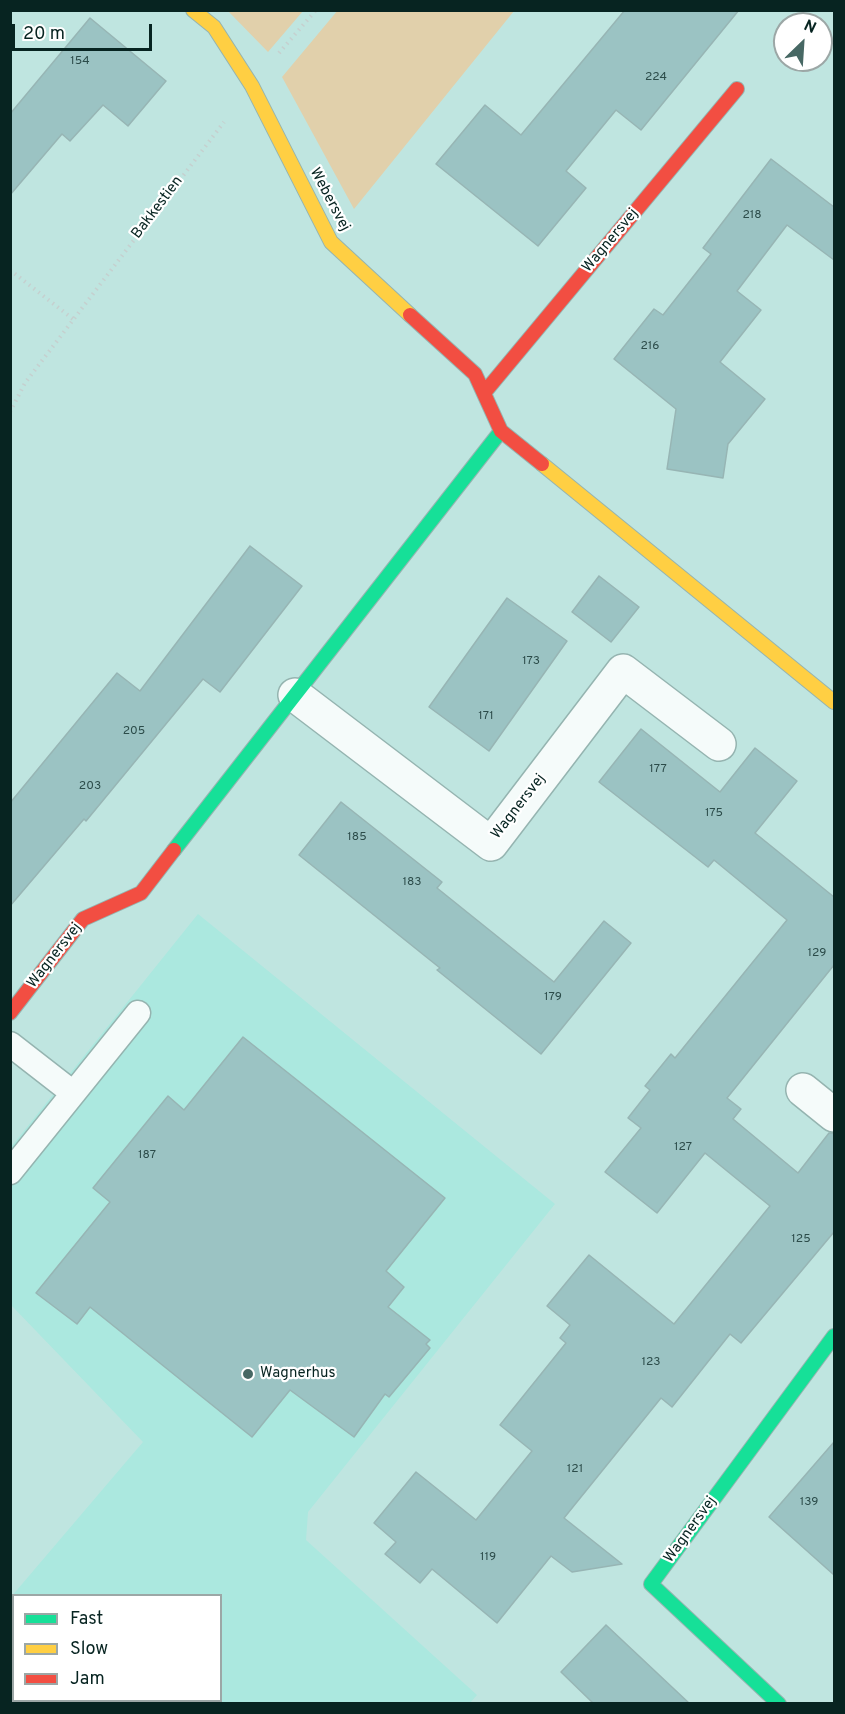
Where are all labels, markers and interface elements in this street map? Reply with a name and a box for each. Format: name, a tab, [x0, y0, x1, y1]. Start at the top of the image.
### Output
scale bar	[15, 12, 154, 50]
north arrow	[773, 12, 833, 72]
text: N	[800, 16, 819, 39]
text: 20 m	[23, 23, 65, 46]
house number: 154	[70, 55, 90, 69]
house number: 224	[645, 71, 667, 85]
street label: Webersvej	[305, 165, 353, 235]
street label: Bakkestien	[129, 173, 187, 243]
street label: Wagnersvej	[579, 205, 643, 277]
house number: 218	[742, 209, 762, 223]
house number: 216	[641, 340, 659, 354]
house number: 173	[522, 655, 540, 669]
house number: 171	[478, 710, 494, 724]
house number: 205	[123, 725, 145, 739]
house number: 177	[649, 763, 667, 777]
street label: Wagnersvej	[488, 771, 550, 843]
house number: 203	[79, 780, 101, 794]
house number: 175	[705, 807, 723, 821]
house number: 185	[347, 831, 367, 845]
house number: 183	[402, 876, 422, 890]
street label: Wagnersvej	[24, 920, 86, 992]
house number: 129	[808, 947, 826, 961]
house number: 179	[544, 991, 562, 1005]
house number: 127	[674, 1141, 692, 1155]
house number: 187	[138, 1149, 156, 1163]
house number: 125	[791, 1233, 811, 1247]
house number: 123	[641, 1356, 661, 1370]
place label: Wagnerhus	[260, 1365, 335, 1383]
marker: Wagnerhus	[241, 1367, 255, 1381]
house number: 121	[567, 1463, 583, 1477]
street label: Wagnersvej	[661, 1493, 721, 1567]
house number: 139	[800, 1496, 818, 1510]
house number: 119	[480, 1551, 496, 1565]
legend	[12, 1594, 222, 1702]
text: Fast	[70, 1608, 103, 1631]
text: Slow	[70, 1638, 108, 1661]
text: Jam	[70, 1668, 105, 1691]

